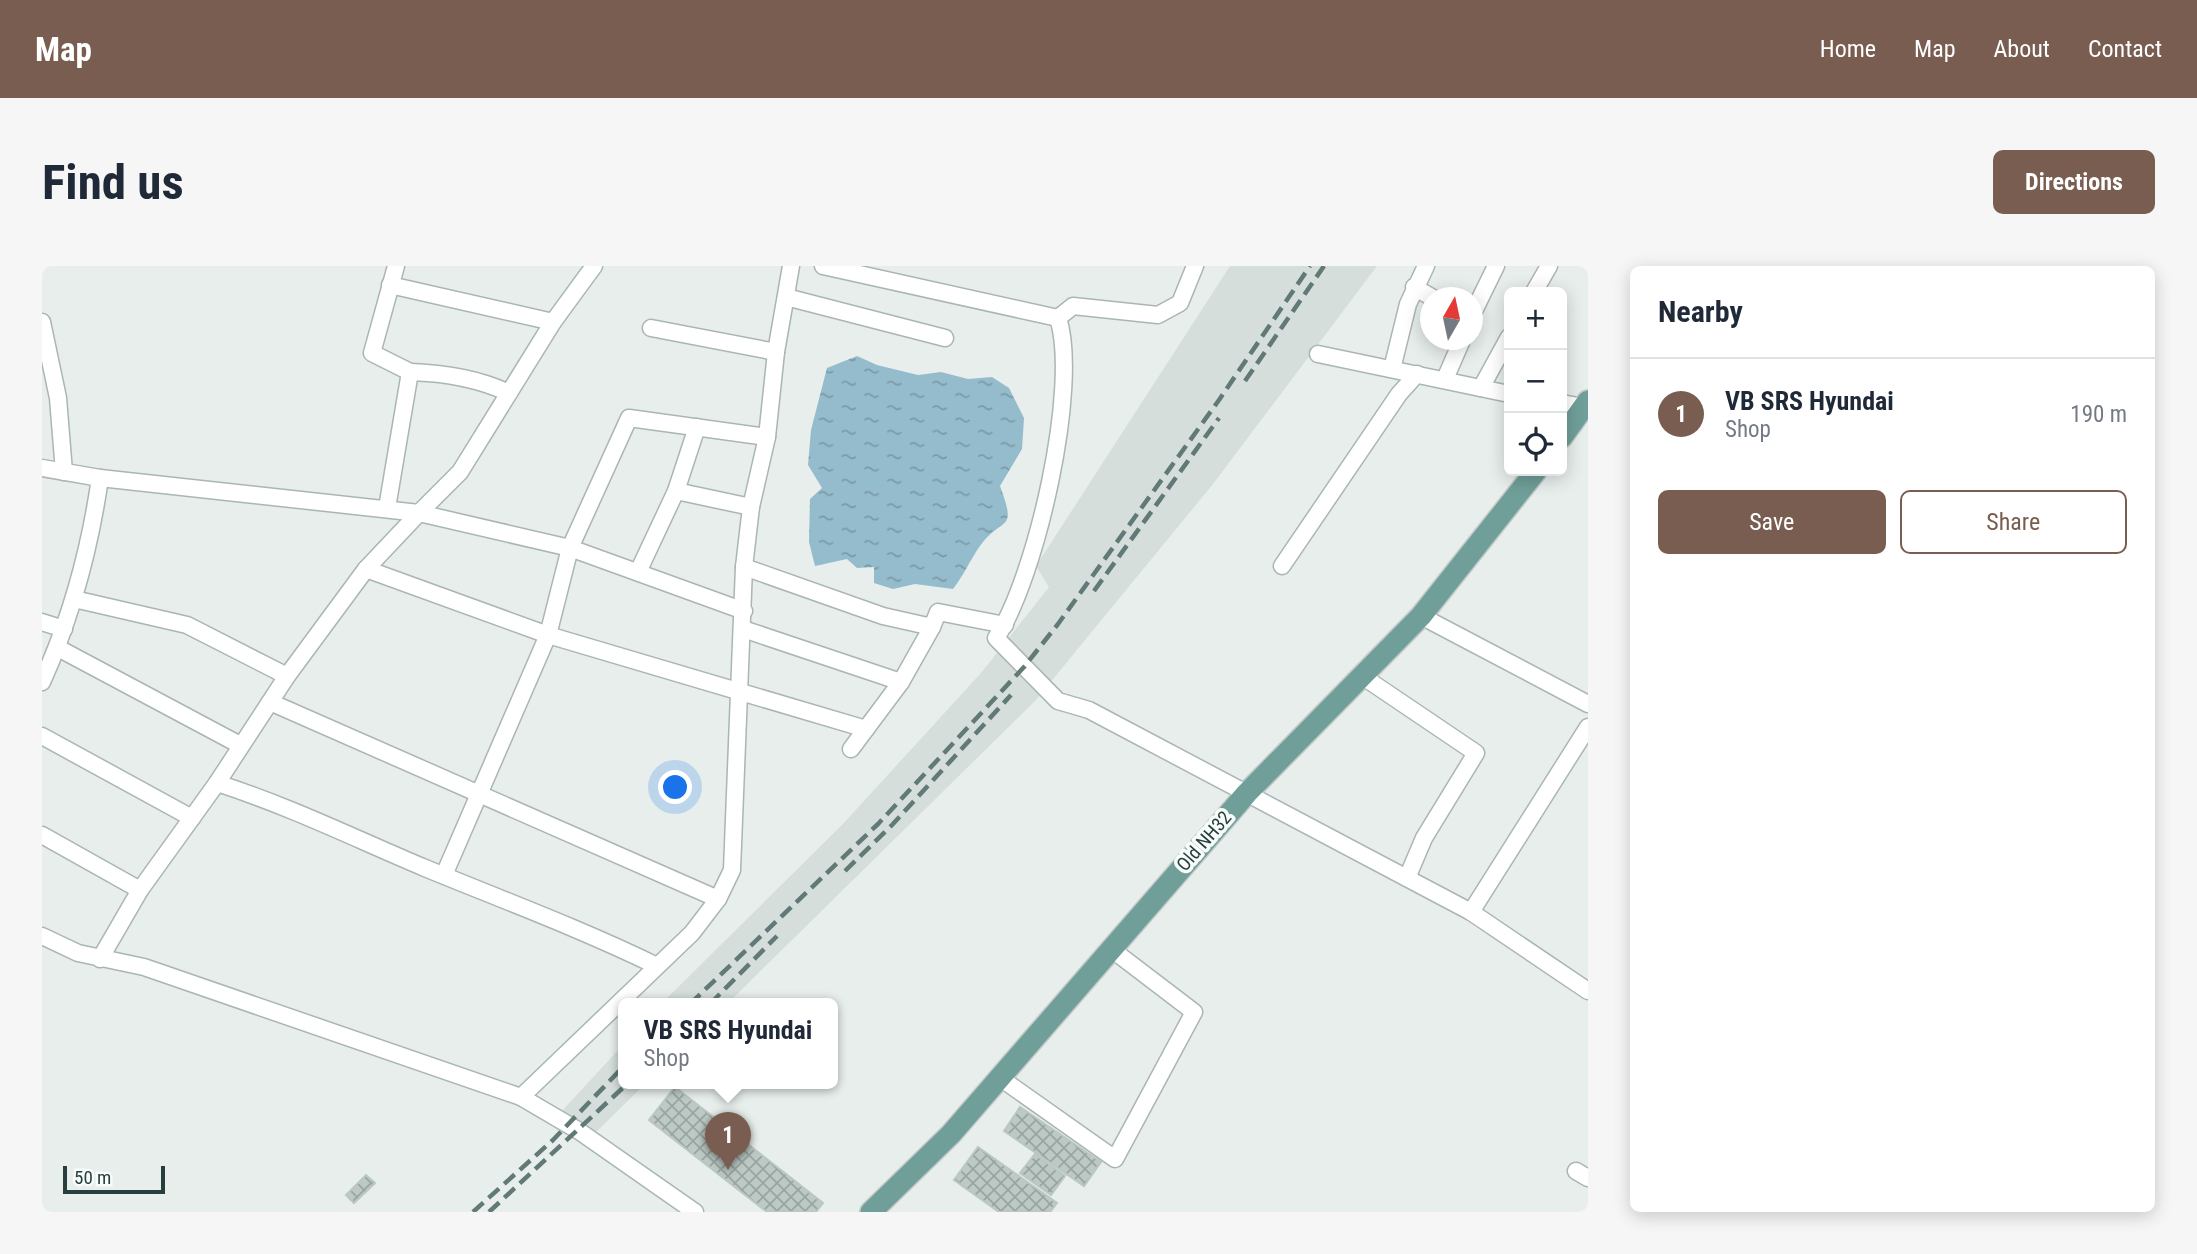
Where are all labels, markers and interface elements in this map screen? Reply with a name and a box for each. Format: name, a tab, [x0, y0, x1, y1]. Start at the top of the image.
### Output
text: Map	[35, 30, 92, 69]
text: Home	[1820, 35, 1876, 63]
text: Map	[1914, 35, 1956, 63]
text: About	[1994, 35, 2050, 63]
text: Contact	[2088, 35, 2162, 63]
button: Directions	[1993, 150, 2155, 214]
text: Find us	[42, 154, 184, 211]
north arrow	[1420, 287, 1483, 350]
map controls	[1504, 287, 1567, 476]
button: +	[1504, 287, 1567, 350]
text: Nearby	[1658, 294, 1743, 329]
button: −	[1504, 350, 1567, 413]
text: VB SRS Hyundai	[1725, 386, 1894, 416]
text: 1	[1675, 401, 1687, 428]
text: 190 m	[2070, 401, 2127, 428]
button: locate	[1504, 413, 1567, 476]
text: Shop	[1725, 416, 1771, 443]
button: Save	[1658, 490, 1886, 554]
button: Share	[1900, 490, 2127, 554]
your location	[658, 770, 692, 804]
street label: Old NH32	[1172, 806, 1236, 876]
popup	[618, 998, 838, 1089]
text: VB SRS Hyundai	[644, 1015, 812, 1045]
text: Shop	[644, 1045, 690, 1072]
pin: 1	[705, 1112, 751, 1170]
scale bar	[63, 1163, 164, 1195]
text: 50 m	[74, 1166, 111, 1189]

